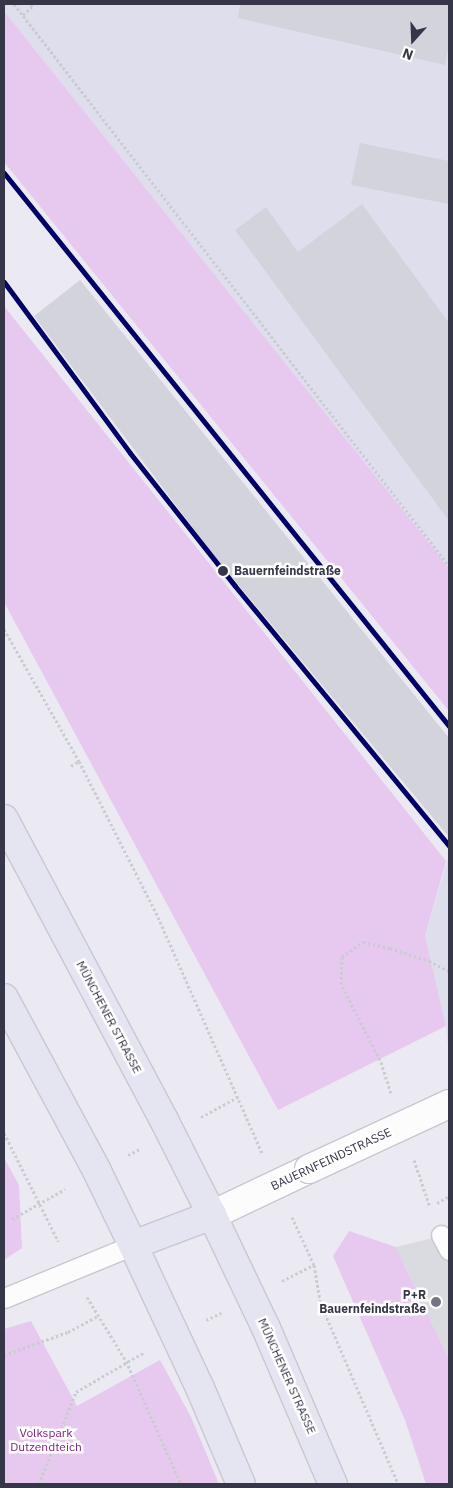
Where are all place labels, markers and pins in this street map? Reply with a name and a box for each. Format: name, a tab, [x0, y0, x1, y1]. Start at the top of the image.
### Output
marker: Bauernfeindstraße	[216, 564, 230, 578]
place label: Bauernfeindstraße	[234, 564, 341, 578]
place label: P+R Bauernfeindstraße	[319, 1288, 426, 1316]
marker: P+R Bauernfeindstraße	[430, 1296, 442, 1308]

